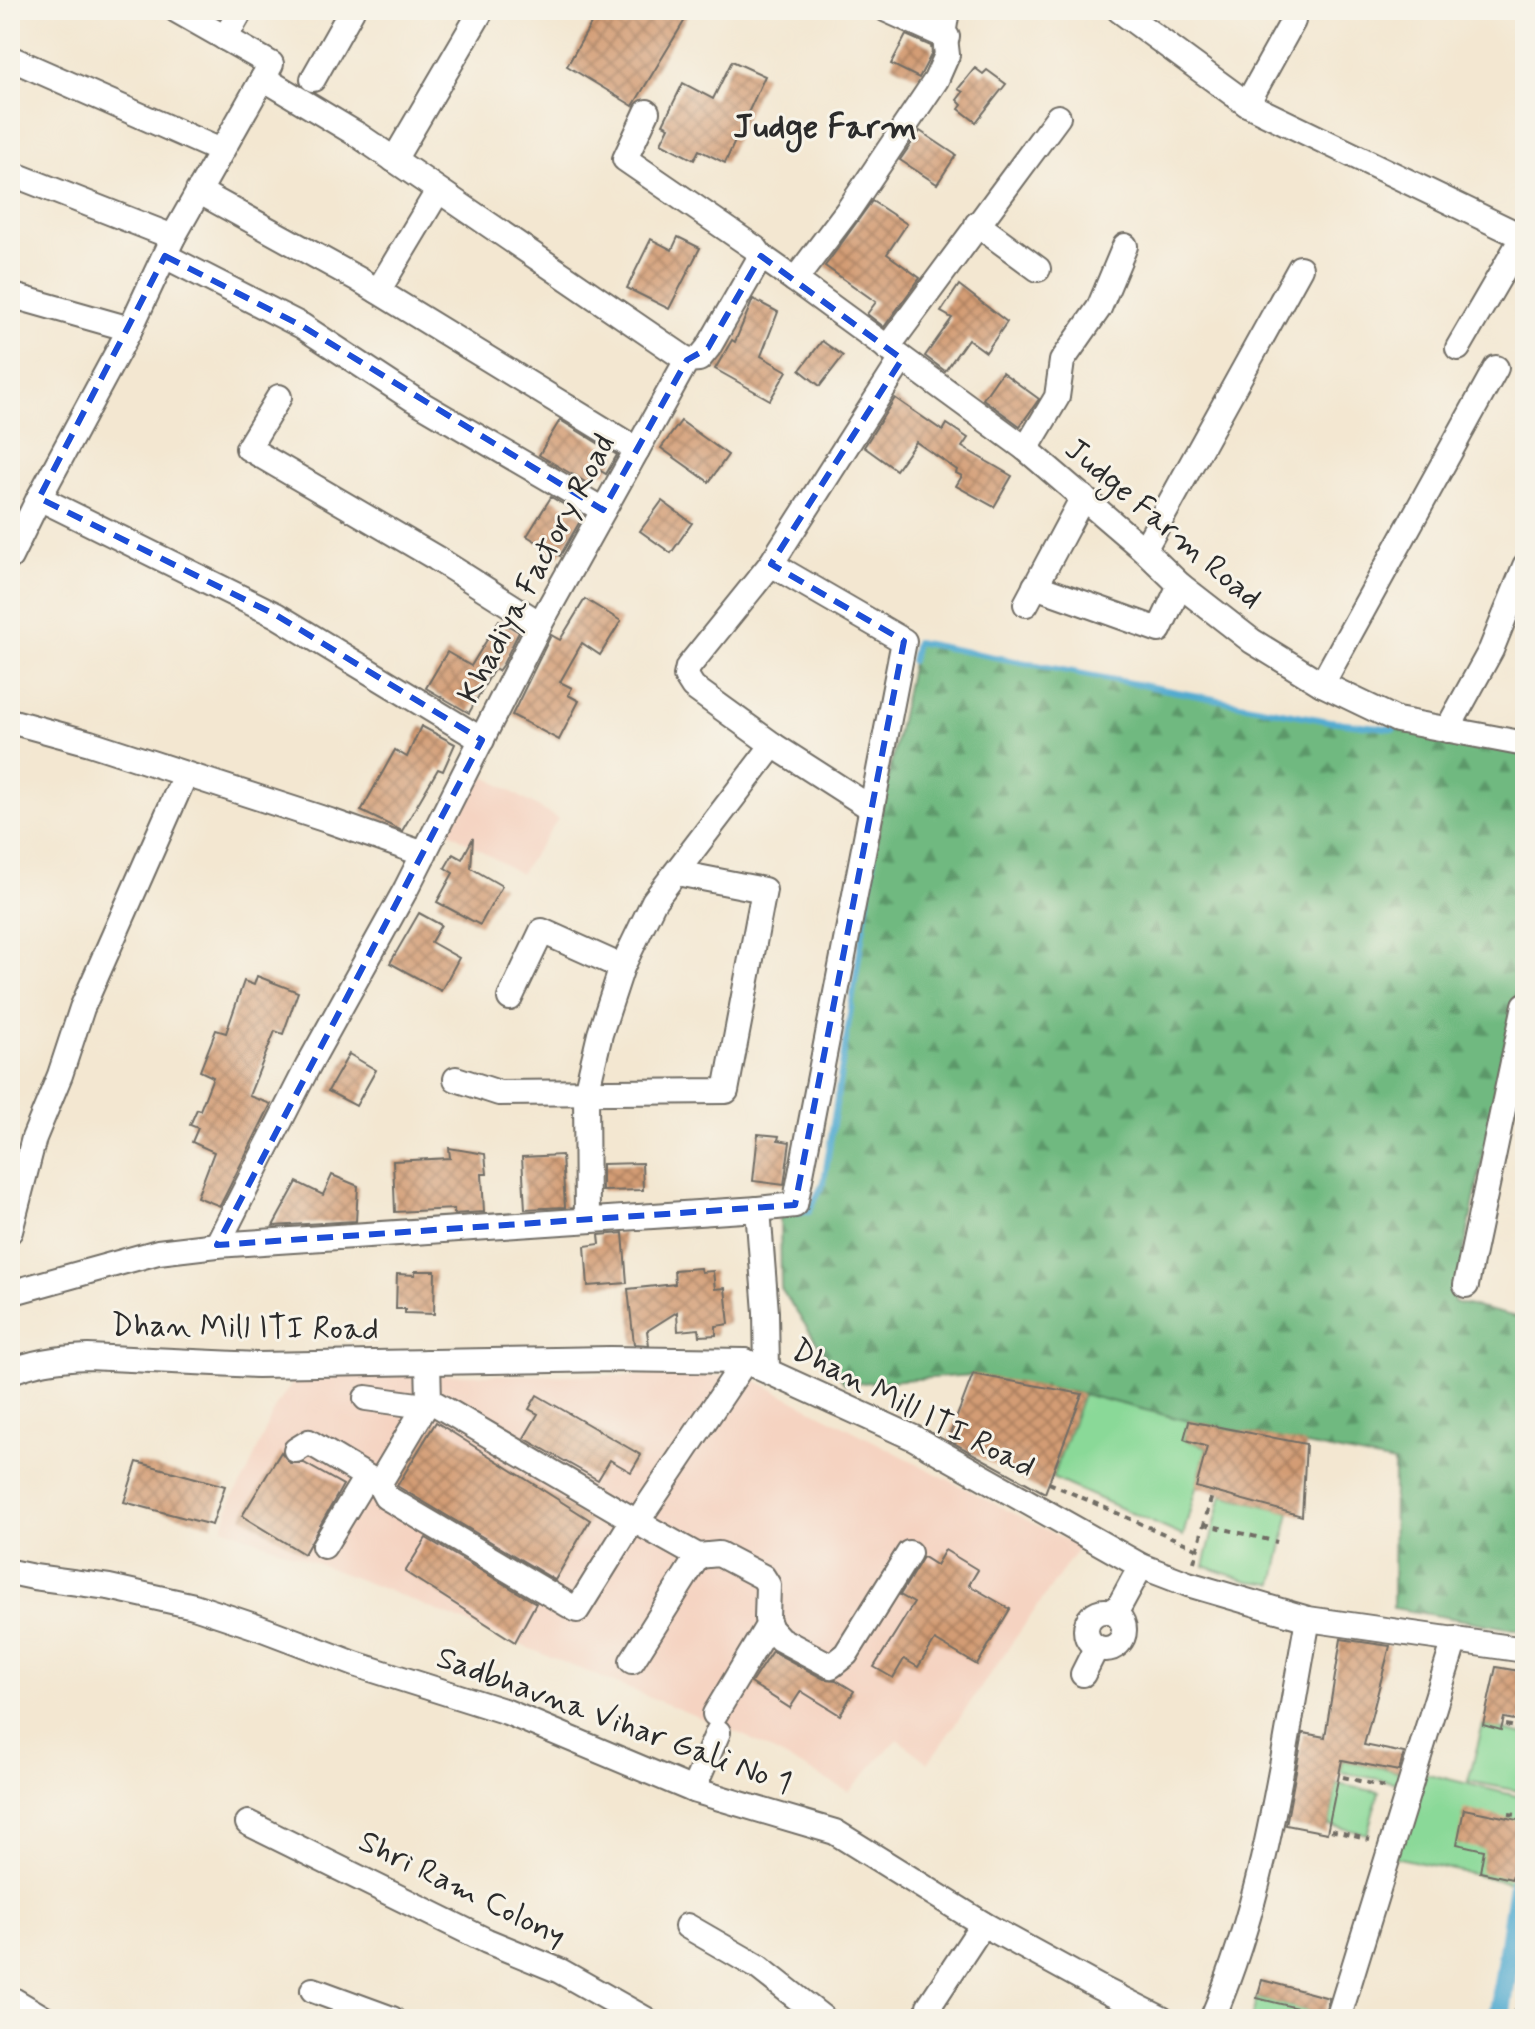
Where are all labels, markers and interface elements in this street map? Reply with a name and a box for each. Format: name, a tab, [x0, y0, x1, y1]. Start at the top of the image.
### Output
district label: Judge Farm	[733, 105, 917, 153]
street label: Khadiya Factory Road	[448, 427, 626, 711]
street label: Judge Farm Road	[1054, 429, 1271, 621]
street label: Dhan Mill ITI Road	[111, 1305, 379, 1351]
street label: Dhan Mill ITI Road	[784, 1329, 1042, 1489]
street label: Sadbhavna Vihar Gali No 1	[431, 1637, 797, 1805]
street label: Shri Ram Colony	[352, 1821, 572, 1957]

